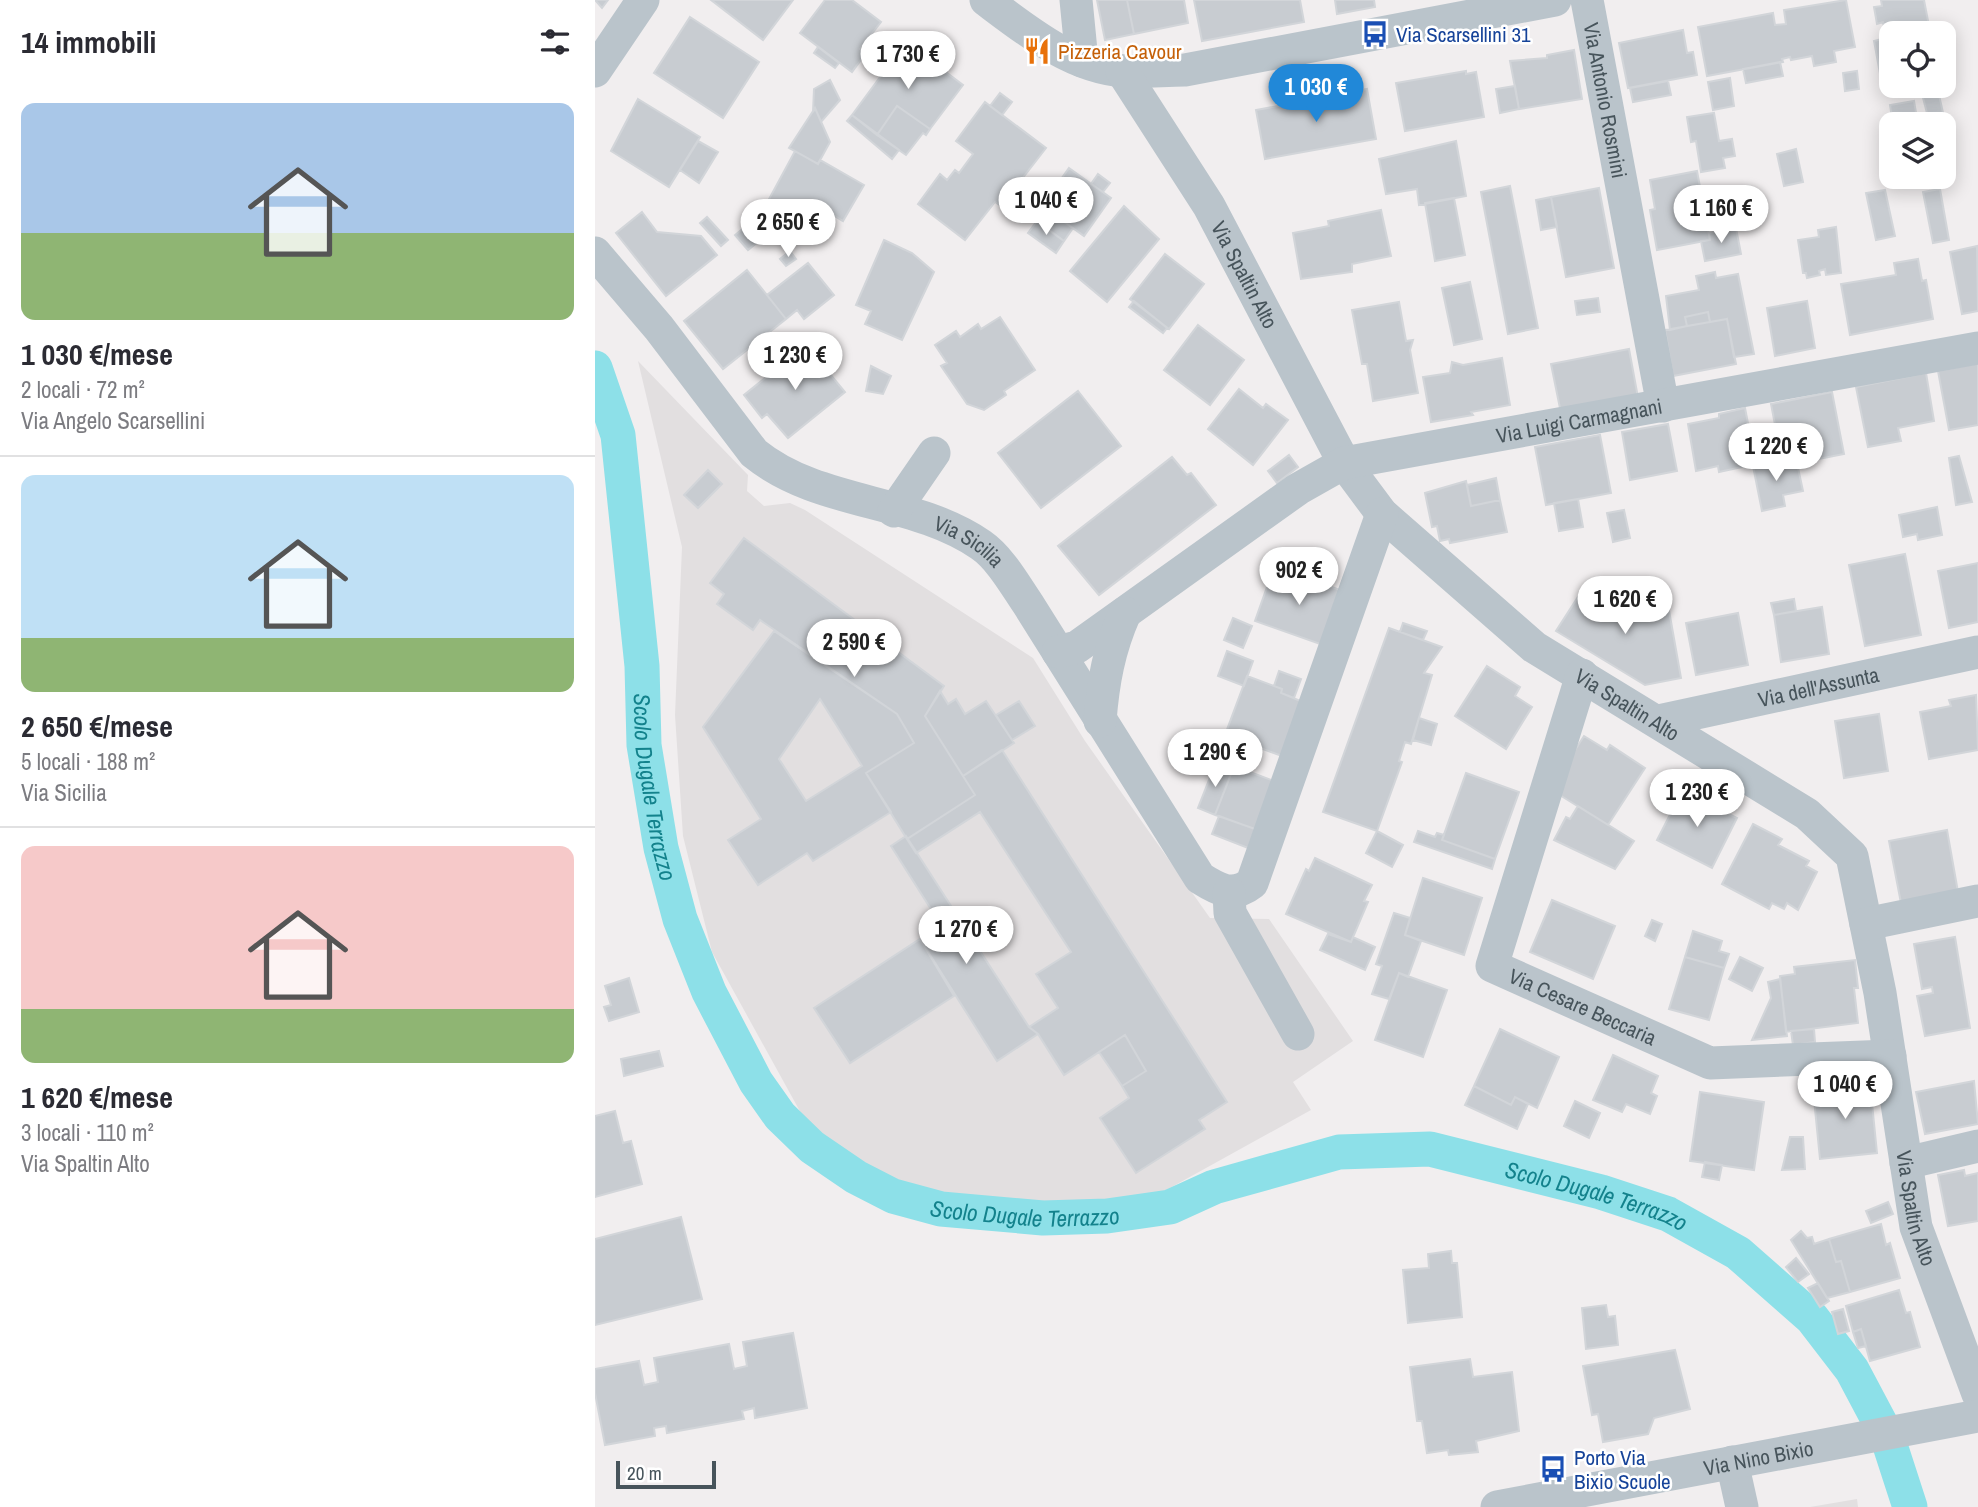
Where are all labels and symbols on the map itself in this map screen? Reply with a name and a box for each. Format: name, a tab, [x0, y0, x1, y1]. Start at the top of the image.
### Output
bus stop icon: Via Scarsellini 31	[1360, 19, 1390, 49]
place label: Via Scarsellini 31	[1396, 20, 1531, 49]
street label: Via Antonio Rosmini	[1577, 20, 1635, 180]
pin: 1 730 €	[843, 32, 973, 91]
restaurant icon: Pizzeria Cavour	[1022, 36, 1052, 66]
place label: Pizzeria Cavour	[1058, 37, 1182, 66]
pin: 1 030 €	[1251, 64, 1381, 124]
pin: 1 040 €	[981, 177, 1111, 237]
pin: 1 160 €	[1656, 186, 1786, 245]
pin: 2 650 €	[723, 200, 853, 259]
street label: Via Spaltin Alto	[1205, 216, 1285, 333]
pin: 1 230 €	[730, 332, 860, 392]
street label: Via Luigi Carmagnani	[1494, 391, 1664, 450]
pin: 1 220 €	[1711, 424, 1841, 483]
street label: Via Sicilia	[930, 508, 1012, 573]
pin: 902 €	[1250, 548, 1348, 607]
pin: 1 620 €	[1560, 576, 1690, 636]
pin: 2 590 €	[789, 620, 919, 679]
street label: Via dell'Assunta	[1755, 659, 1882, 714]
street label: Via Spaltin Alto	[1570, 661, 1685, 747]
water label: Scolo Dugale Terrazzo	[627, 693, 685, 884]
pin: 1 290 €	[1150, 730, 1280, 789]
pin: 1 230 €	[1632, 770, 1762, 829]
pin: 1 270 €	[901, 906, 1031, 966]
street label: Via Cesare Beccaria	[1504, 961, 1662, 1052]
pin: 1 040 €	[1780, 1062, 1910, 1121]
street label: Via Spaltin Alto	[1890, 1148, 1944, 1270]
water label: Scolo Dugale Terrazzo	[1502, 1153, 1694, 1238]
water label: Scolo Dugale Terrazzo	[927, 1191, 1121, 1234]
street label: Via Nino Bixio	[1701, 1433, 1816, 1482]
place label: Porto Via Bixio Scuole	[1574, 1443, 1671, 1496]
bus stop icon: Porto Via Bixio Scuole	[1538, 1454, 1568, 1484]
scale bar	[616, 1458, 716, 1490]

